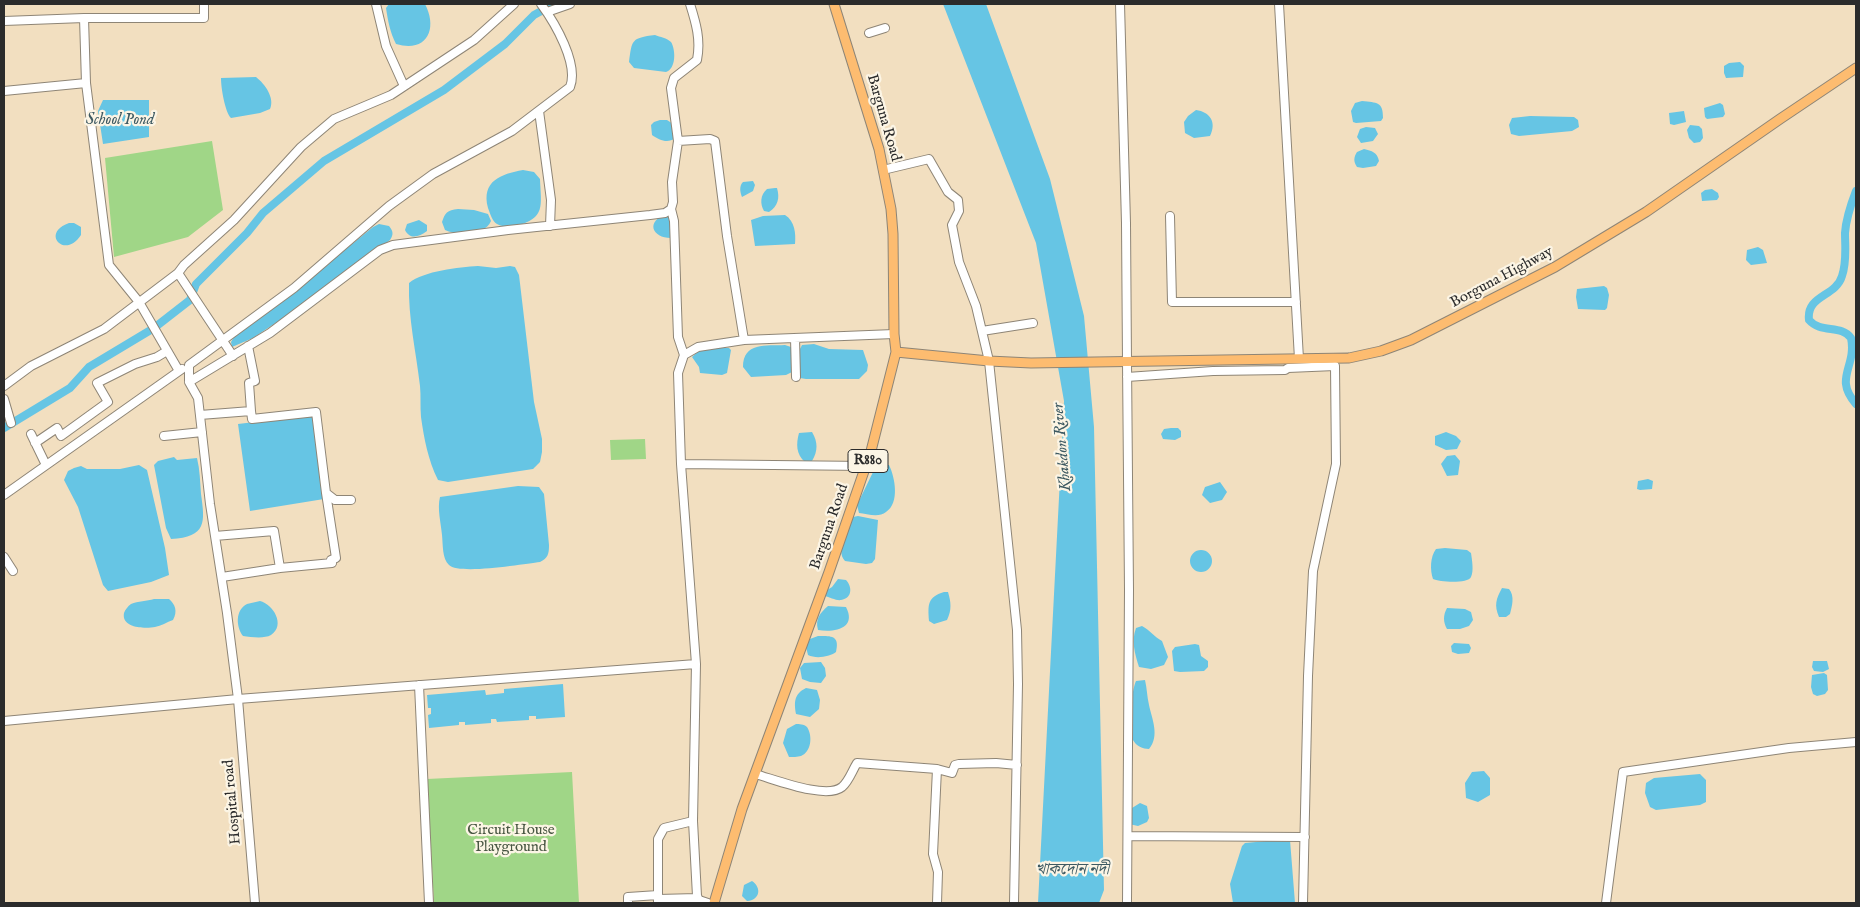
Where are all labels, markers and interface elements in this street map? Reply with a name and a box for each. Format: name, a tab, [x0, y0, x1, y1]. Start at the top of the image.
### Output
street label: Barguna Road	[862, 73, 904, 163]
water label: School Pond	[86, 111, 154, 131]
street label: Borguna Highway	[1448, 243, 1556, 313]
water label: Khakdon River	[1050, 402, 1076, 492]
road number: R880	[848, 450, 888, 472]
street label: Barguna Road	[807, 482, 853, 572]
street label: Hospital road	[220, 759, 246, 845]
park label: Circuit House Playground	[467, 822, 555, 857]
water label: খাকদোন নদী	[1035, 861, 1109, 881]

